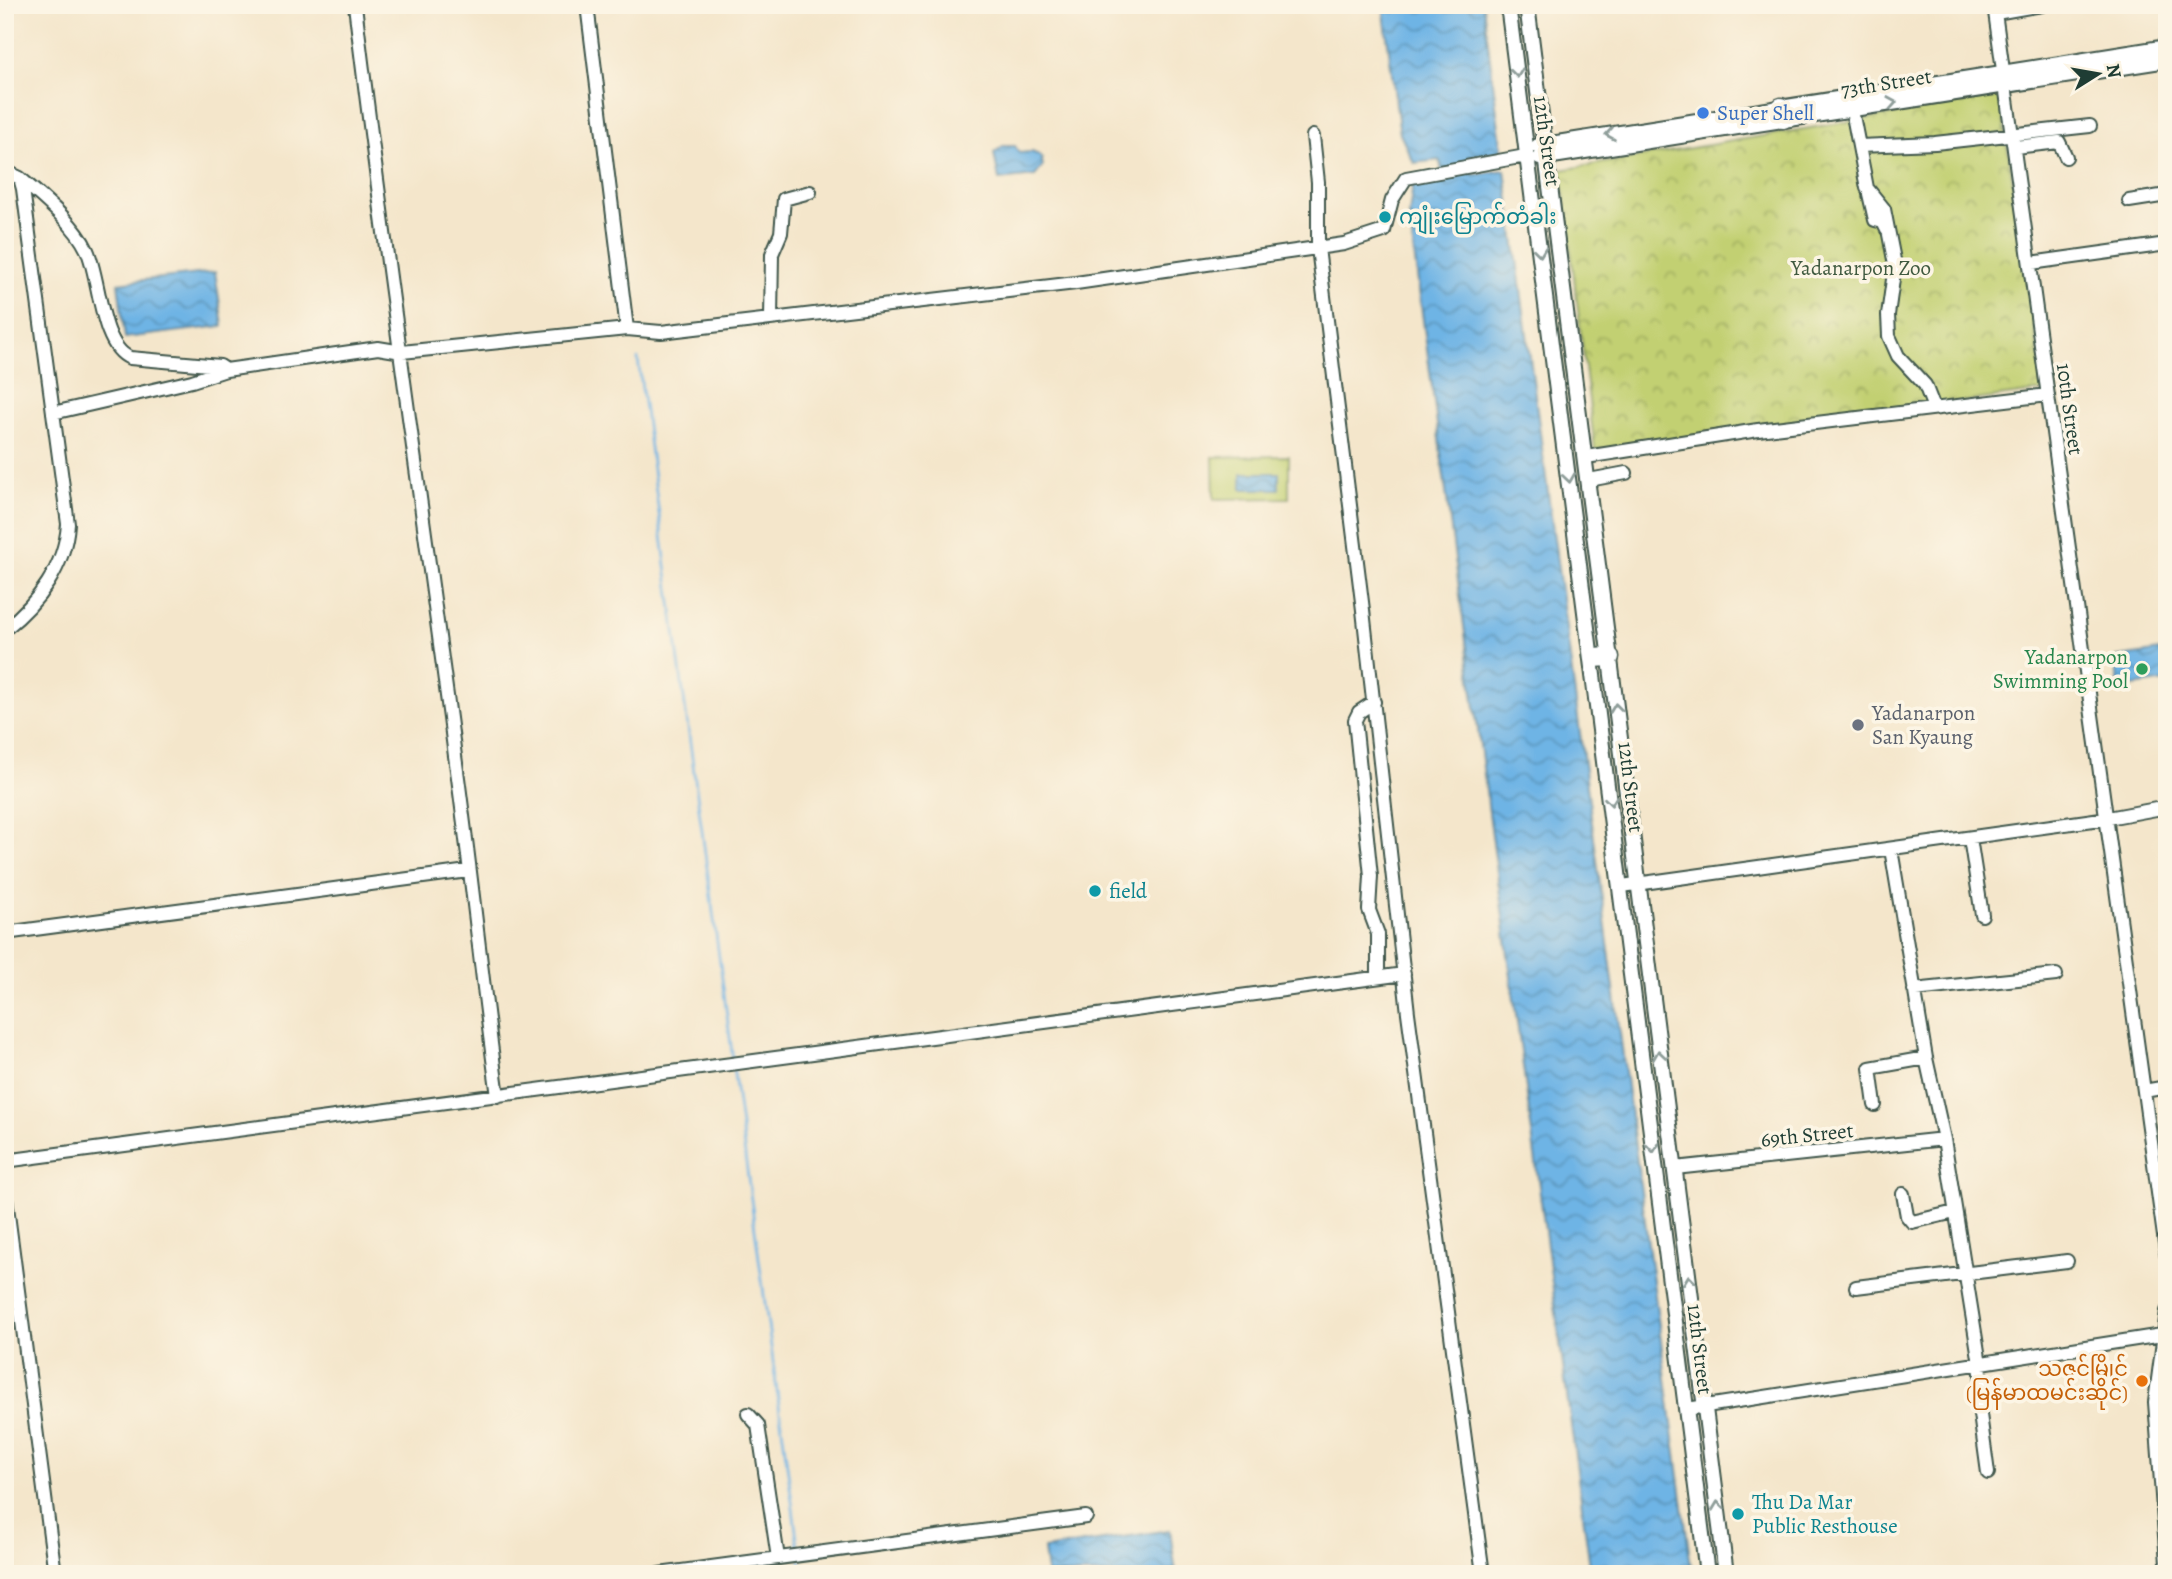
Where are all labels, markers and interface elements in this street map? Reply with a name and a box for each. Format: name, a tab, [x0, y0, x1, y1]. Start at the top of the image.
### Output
north arrow	[2064, 38, 2134, 108]
street label: 73th Street	[1839, 62, 1933, 104]
text: N	[2100, 62, 2128, 80]
one-way arrow	[1509, 67, 1524, 79]
street label: 12th Street	[1527, 94, 1567, 188]
one-way arrow	[1886, 96, 1898, 111]
place label: Super Shell	[1717, 99, 1814, 127]
marker: Super Shell	[1695, 105, 1711, 121]
one-way arrow	[1604, 126, 1616, 141]
place label: ကျုံးမြောက်တံခါး	[1399, 201, 1557, 235]
marker: ကျုံးမြောက်တံခါး	[1377, 209, 1393, 225]
one-way arrow	[1533, 247, 1548, 258]
park label: Yadanarpon Zoo	[1790, 254, 1931, 282]
street label: 10th Street	[2050, 361, 2090, 457]
one-way arrow	[1562, 472, 1577, 484]
place label: Yadanarpon Swimming Pool	[1993, 643, 2128, 695]
marker: Yadanarpon Swimming Pool	[2134, 661, 2150, 677]
place label: Yadanarpon San Kyaung	[1871, 699, 1975, 751]
one-way arrow	[1608, 702, 1623, 713]
marker: Yadanarpon San Kyaung	[1850, 717, 1866, 733]
street label: 12th Street	[1612, 740, 1650, 834]
one-way arrow	[1604, 795, 1619, 807]
place label: field	[1109, 877, 1148, 905]
marker: field	[1087, 883, 1103, 899]
one-way arrow	[1652, 1049, 1667, 1061]
street label: 69th Street	[1759, 1116, 1855, 1154]
one-way arrow	[1645, 1143, 1660, 1154]
one-way arrow	[1681, 1274, 1696, 1286]
street label: 12th Street	[1681, 1302, 1719, 1396]
place label: သဇင်မြိုင် (မြန်မာထမင်းဆိုင်)	[1966, 1353, 2128, 1410]
marker: သဇင်မြိုင် (မြန်မာထမင်းဆိုင်)	[2134, 1373, 2150, 1389]
place label: Thu Da Mar Public Resthouse	[1752, 1488, 1898, 1540]
one-way arrow	[1710, 1500, 1725, 1512]
marker: Thu Da Mar Public Resthouse	[1730, 1506, 1746, 1522]

